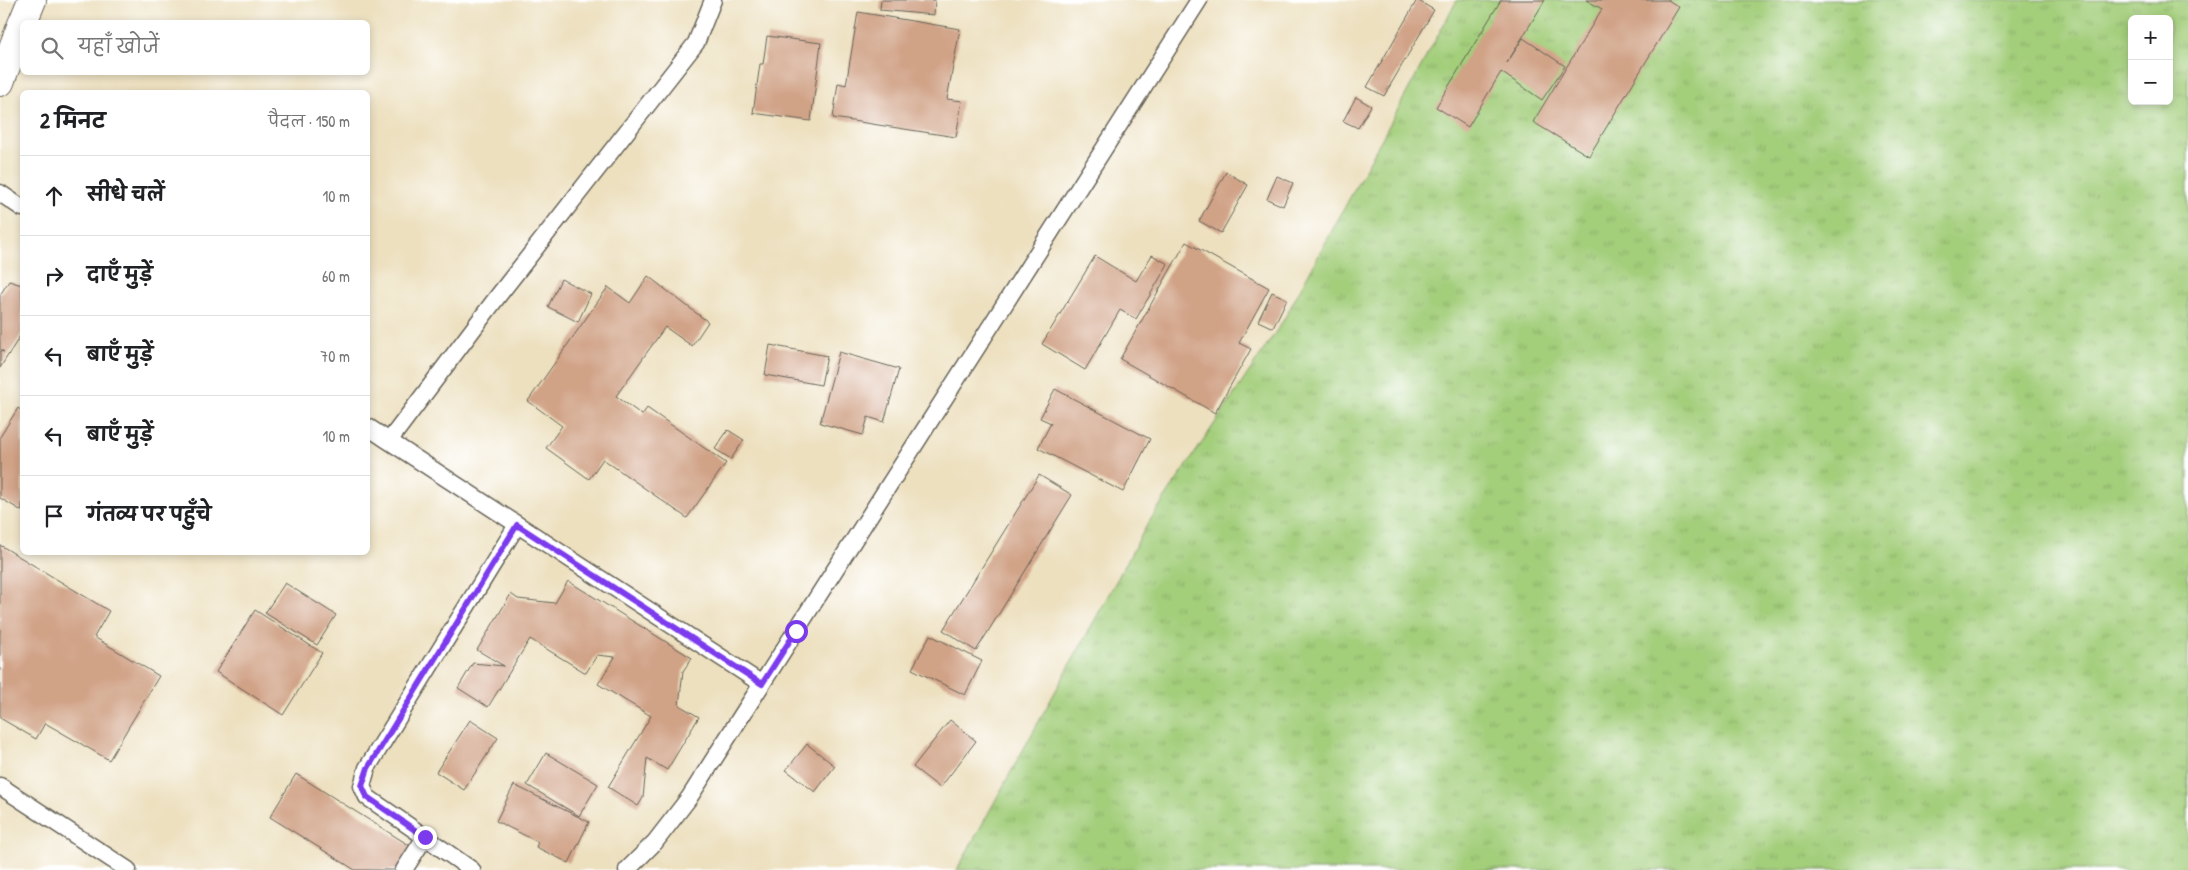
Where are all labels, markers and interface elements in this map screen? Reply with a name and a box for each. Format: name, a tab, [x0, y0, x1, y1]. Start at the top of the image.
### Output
map controls	[2128, 15, 2173, 105]
button: +	[2128, 15, 2173, 60]
search box	[20, 20, 370, 75]
text: यहाँ खोजें	[78, 33, 159, 59]
icon: search	[38, 34, 66, 62]
button: −	[2128, 60, 2173, 105]
text: 2 मिनट	[40, 106, 106, 135]
text: पैदल · 150 m	[268, 110, 350, 132]
text: सीधे चलें	[87, 181, 164, 207]
icon: ahead	[40, 182, 68, 210]
text: 10 m	[322, 185, 350, 207]
text: दाएँ मुड़ें	[87, 261, 153, 287]
icon: right	[40, 262, 68, 290]
text: 60 m	[322, 265, 350, 287]
text: बाएँ मुड़ें	[87, 341, 153, 367]
icon: left	[40, 342, 68, 370]
text: 70 m	[320, 345, 350, 367]
text: बाएँ मुड़ें	[87, 421, 153, 447]
icon: left	[40, 422, 68, 450]
text: 10 m	[322, 425, 350, 447]
text: गंतव्य पर पहुँचे	[87, 501, 211, 527]
icon: arrive	[40, 502, 68, 530]
route start	[785, 620, 808, 643]
route end	[414, 826, 437, 849]

